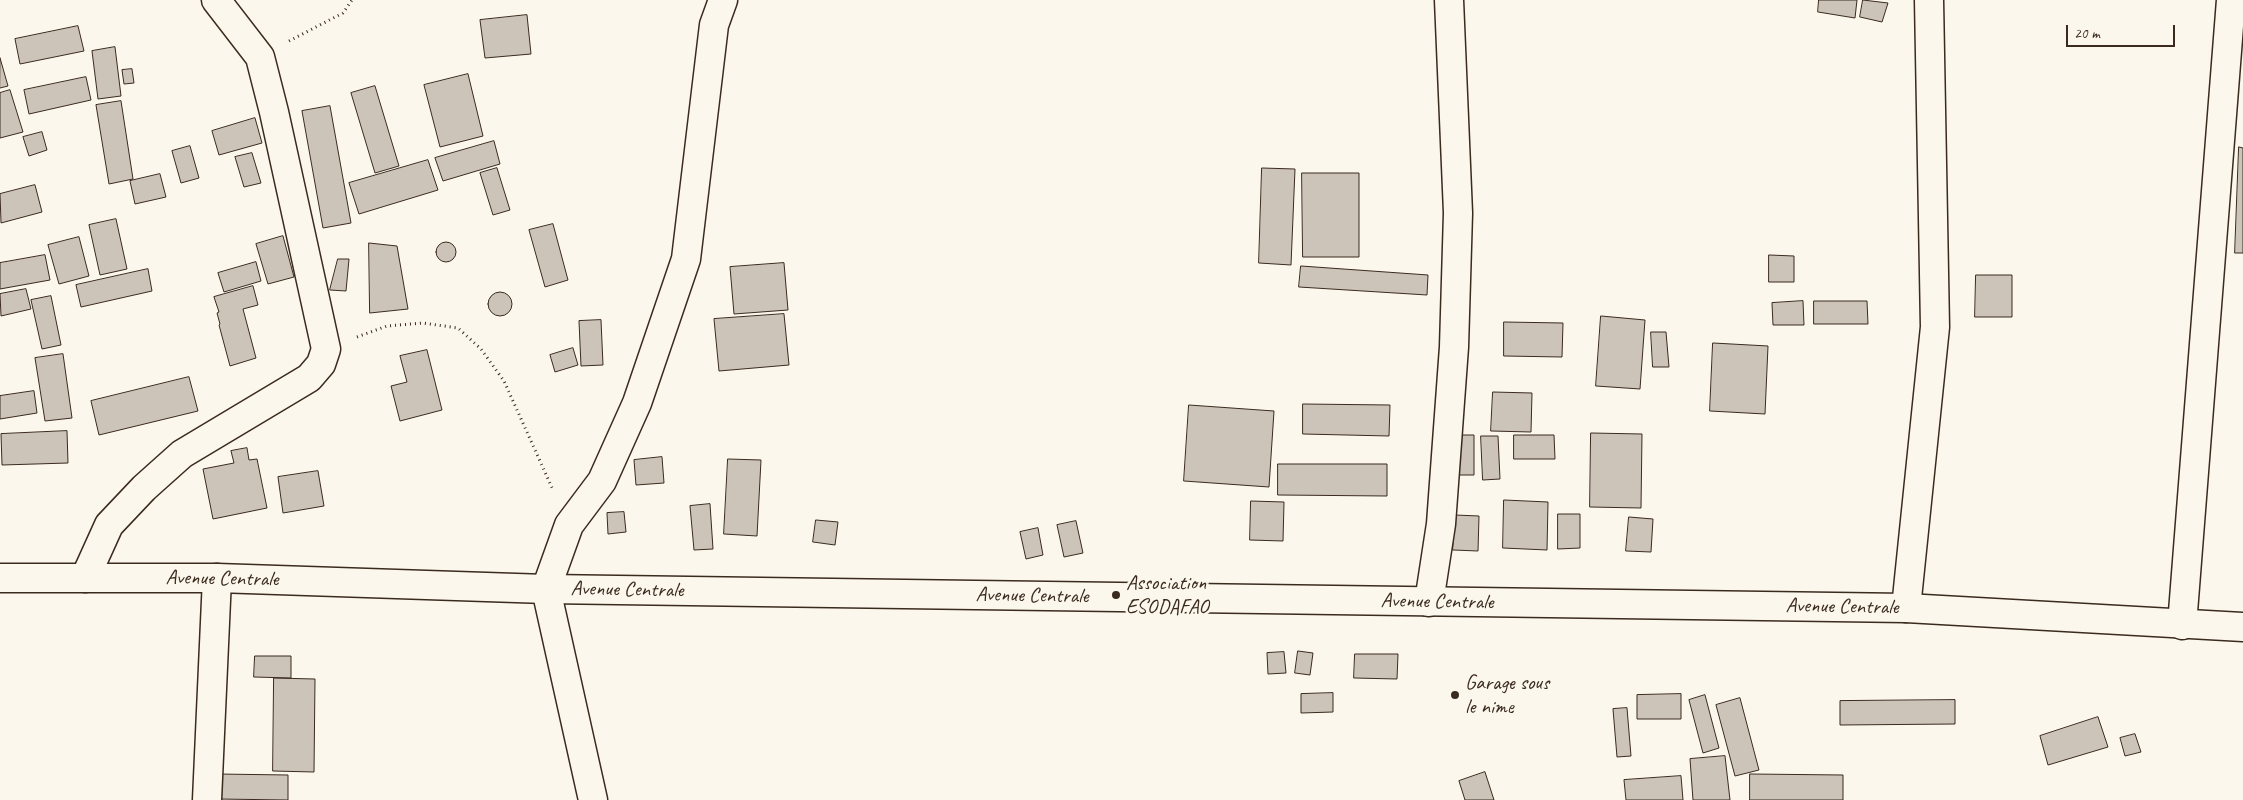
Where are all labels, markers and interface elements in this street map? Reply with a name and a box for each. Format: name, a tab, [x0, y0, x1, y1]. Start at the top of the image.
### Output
scale bar	[2068, 15, 2177, 47]
text: 20 m	[2074, 24, 2100, 43]
street label: Avenue Centrale	[165, 565, 279, 593]
place label: Association ESODAFAO	[1126, 570, 1208, 620]
street label: Avenue Centrale	[570, 576, 684, 604]
street label: Avenue Centrale	[975, 582, 1089, 610]
street label: Avenue Centrale	[1380, 588, 1494, 616]
marker: Association ESODAFAO	[1110, 589, 1122, 601]
street label: Avenue Centrale	[1785, 593, 1899, 621]
place label: Garage sous le nime	[1465, 670, 1549, 720]
marker: Garage sous le nime	[1449, 689, 1461, 701]

